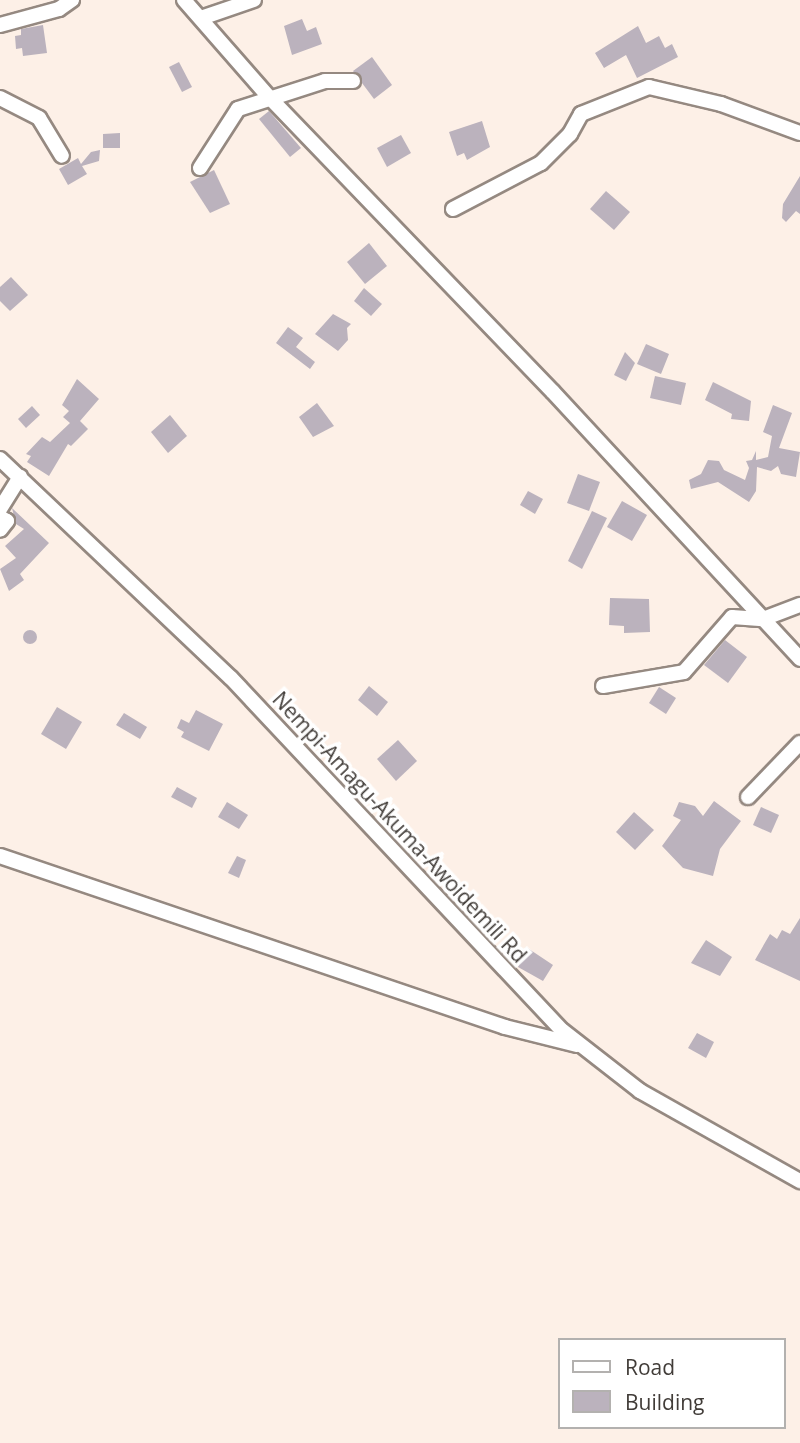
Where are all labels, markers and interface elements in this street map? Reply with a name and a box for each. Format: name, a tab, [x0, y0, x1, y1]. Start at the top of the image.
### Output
street label: Nempi-Amagu-Akuma-Awoidemili Rd	[268, 686, 532, 968]
legend	[558, 1338, 786, 1429]
text: Road	[625, 1353, 675, 1381]
text: Building	[625, 1388, 704, 1416]

